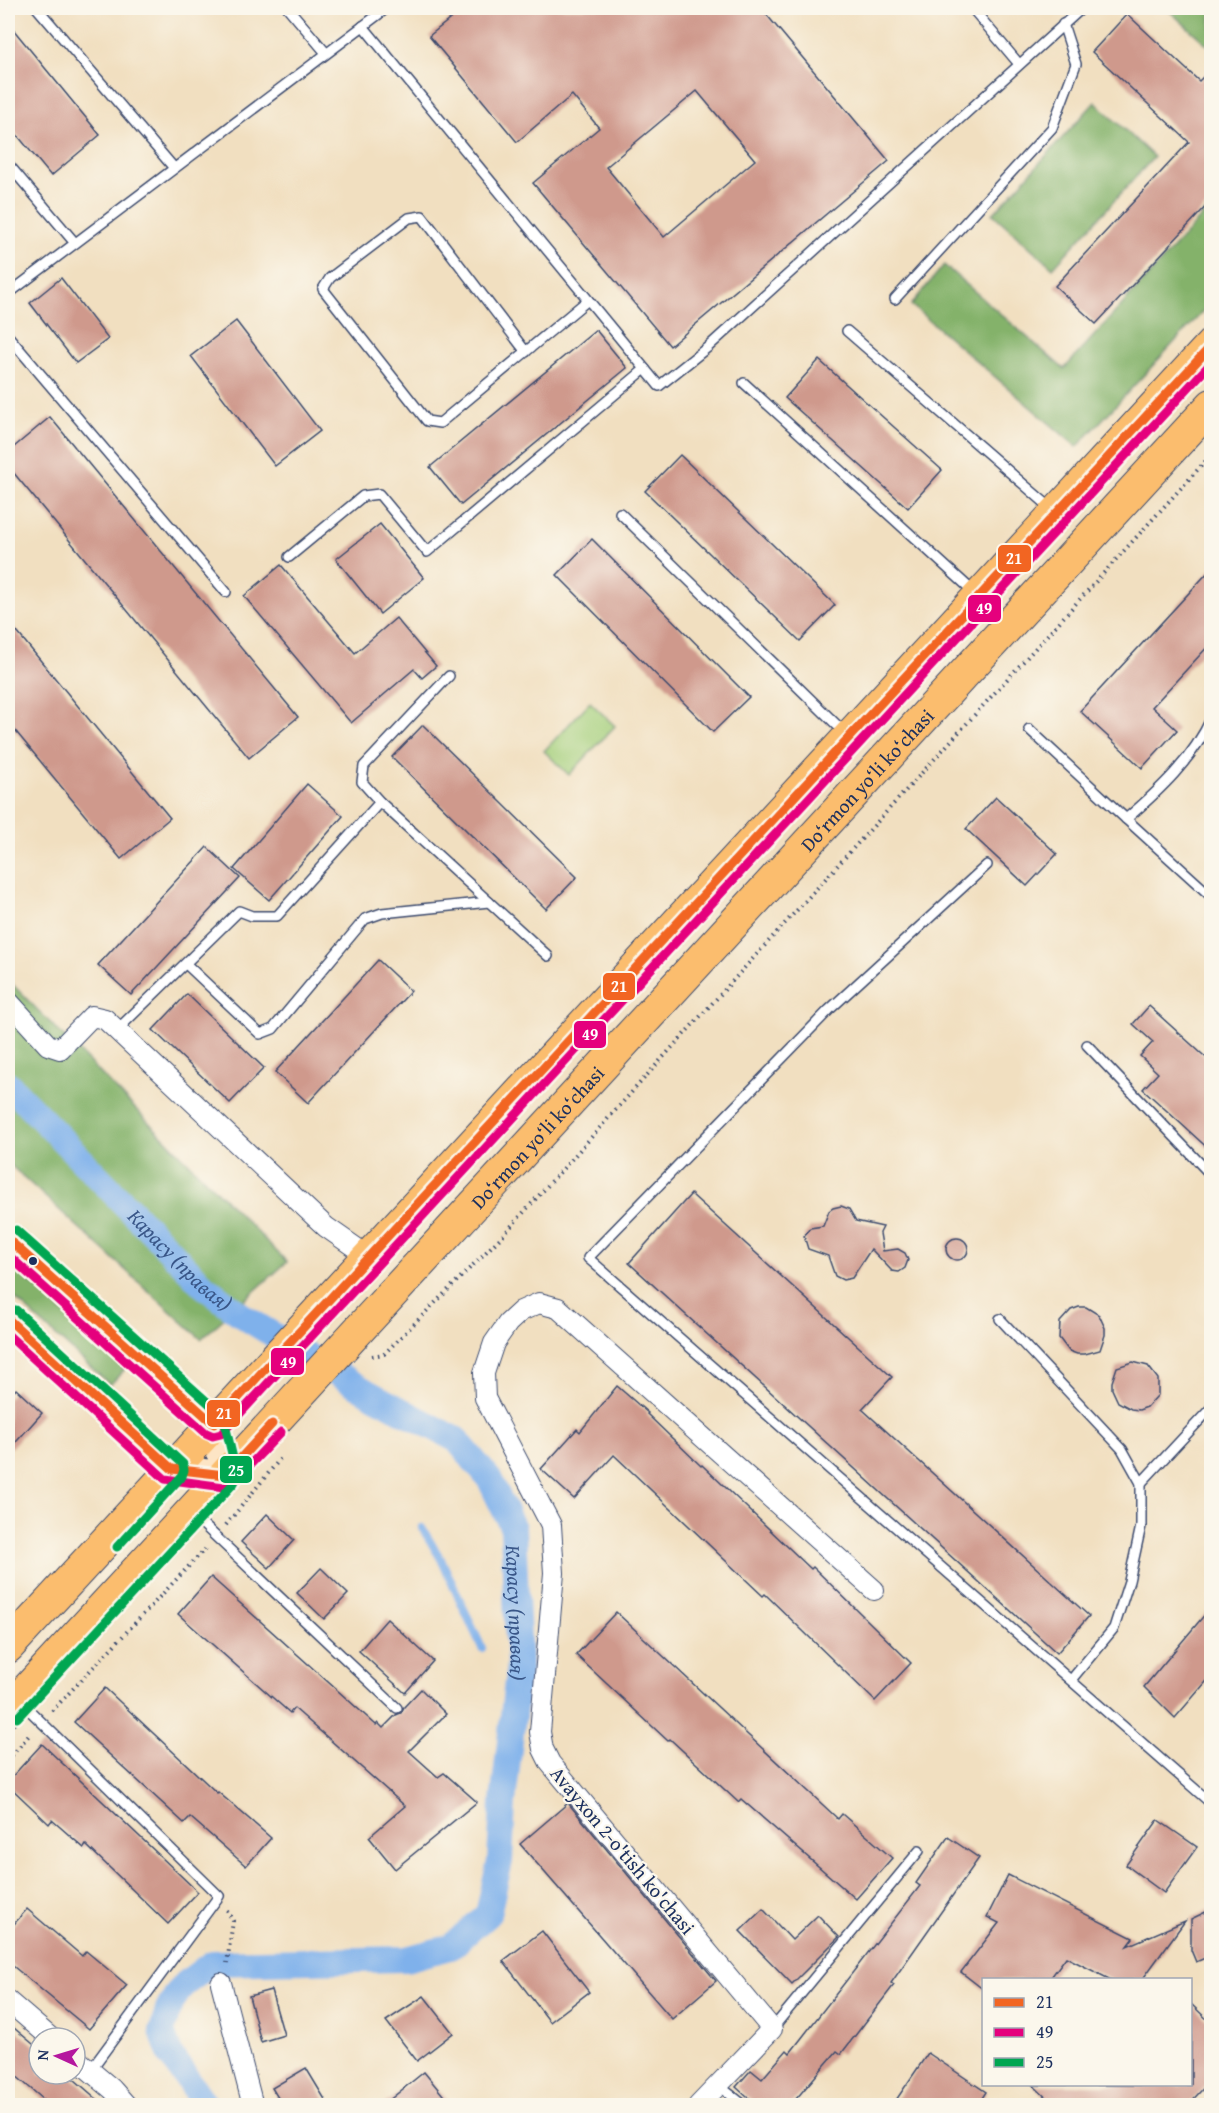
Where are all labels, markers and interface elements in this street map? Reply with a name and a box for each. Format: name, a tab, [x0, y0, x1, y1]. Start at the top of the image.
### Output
line badge: 21	[997, 544, 1032, 573]
text: 21	[1006, 546, 1022, 570]
line badge: 49	[967, 594, 1002, 623]
text: 49	[976, 596, 992, 620]
street label: Do‘rmon yo‘li ko‘chasi	[793, 701, 940, 857]
line badge: 21	[602, 972, 636, 1001]
text: 21	[611, 974, 627, 998]
line badge: 49	[573, 1020, 607, 1049]
text: 49	[582, 1022, 598, 1046]
street label: Do‘rmon yo‘li ko‘chasi	[463, 1058, 611, 1215]
water label: Карасу (правая)	[121, 1201, 239, 1318]
unlabelled marker	[27, 1255, 39, 1267]
line badge: 49	[270, 1347, 305, 1376]
text: 49	[280, 1350, 296, 1374]
line badge: 21	[206, 1399, 241, 1428]
text: 21	[216, 1401, 232, 1425]
line badge: 25	[219, 1455, 253, 1484]
text: 25	[228, 1458, 244, 1482]
water label: Карасу (правая)	[498, 1544, 535, 1682]
street label: Avayxon 2-o'tish ko'chasi	[544, 1760, 702, 1941]
legend	[982, 1978, 1192, 2086]
text: 21	[1036, 1988, 1053, 2015]
text: 49	[1036, 2018, 1053, 2045]
north arrow	[27, 2026, 87, 2086]
text: N	[30, 2048, 54, 2061]
text: 25	[1036, 2048, 1053, 2075]

